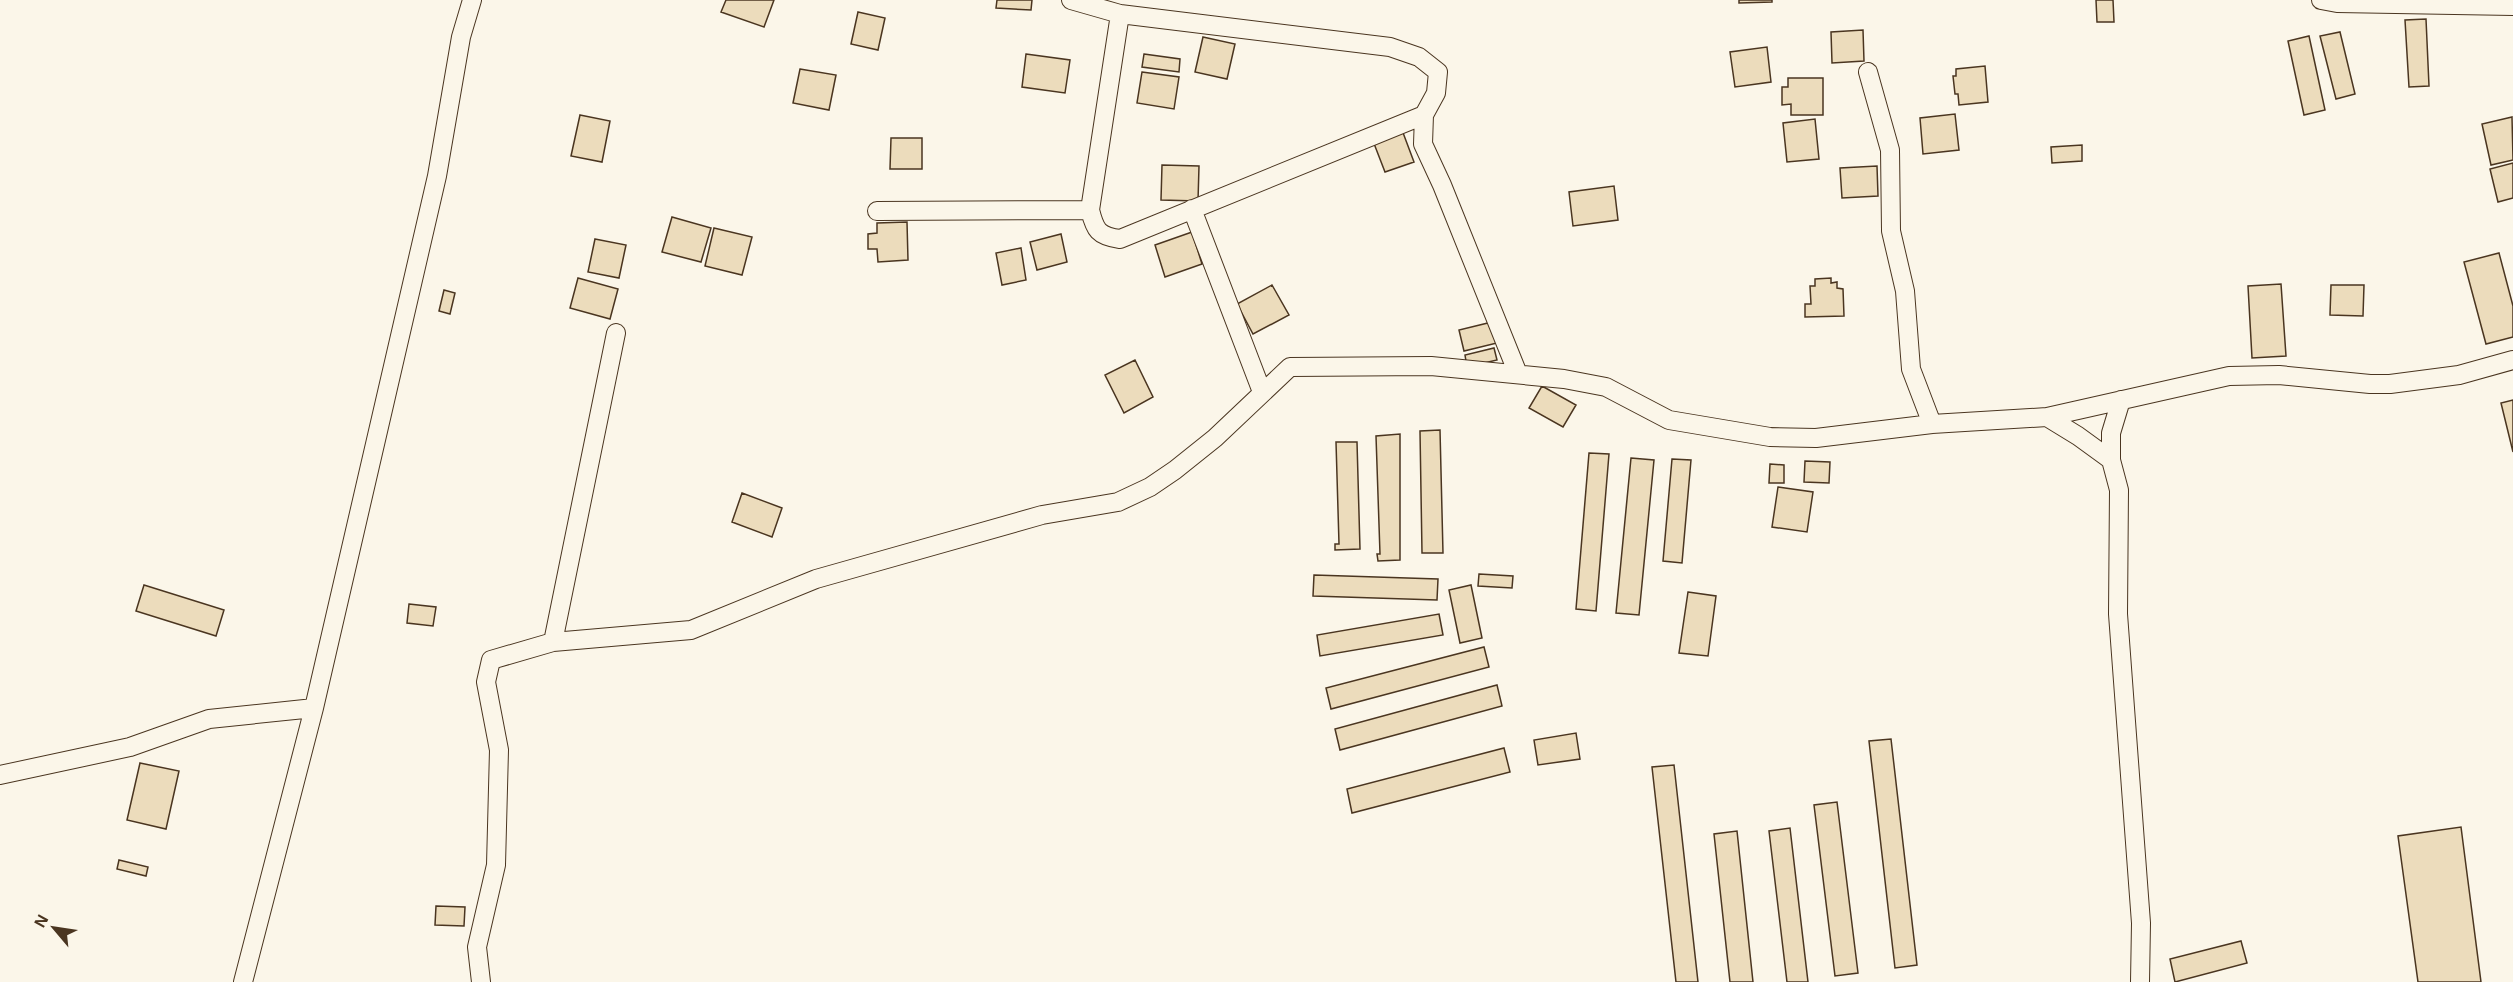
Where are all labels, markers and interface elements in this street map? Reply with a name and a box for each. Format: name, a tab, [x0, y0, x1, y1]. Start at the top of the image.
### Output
north arrow	[24, 898, 84, 958]
text: N	[31, 912, 52, 930]

